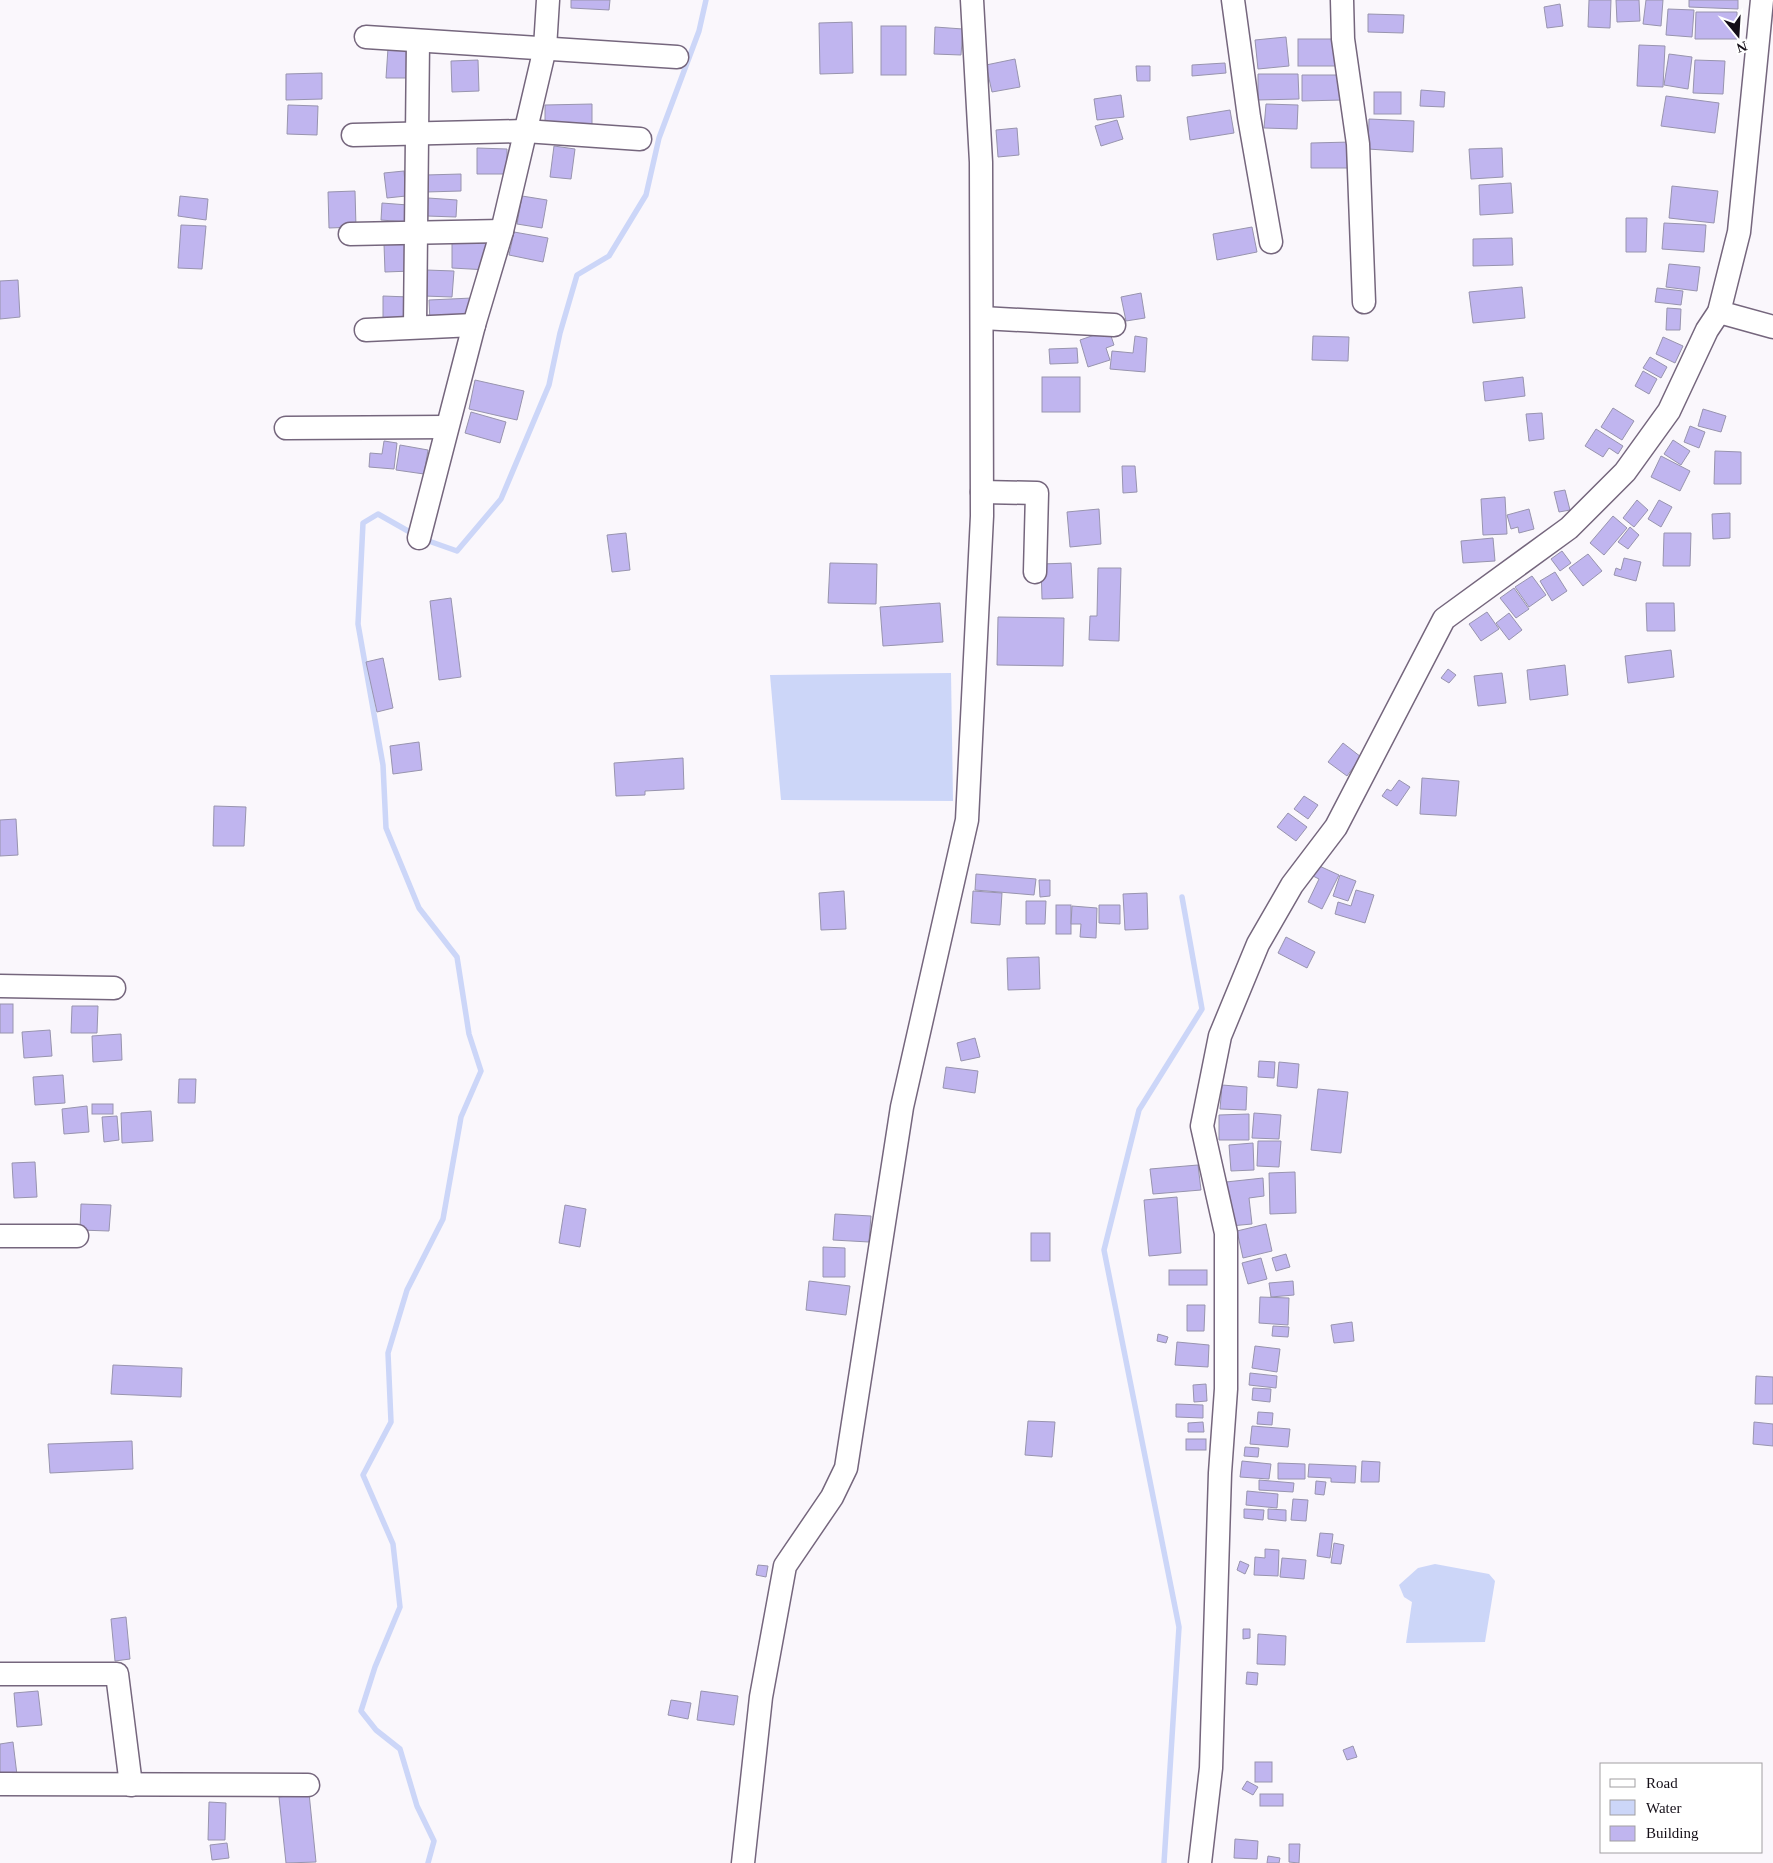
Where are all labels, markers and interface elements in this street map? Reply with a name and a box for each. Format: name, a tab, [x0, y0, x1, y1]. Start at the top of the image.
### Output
north arrow	[1713, 10, 1763, 60]
text: N	[1735, 38, 1749, 56]
legend	[1600, 1763, 1763, 1853]
text: Road	[1646, 1775, 1678, 1791]
text: Water	[1646, 1800, 1681, 1816]
text: Building	[1646, 1825, 1699, 1841]

